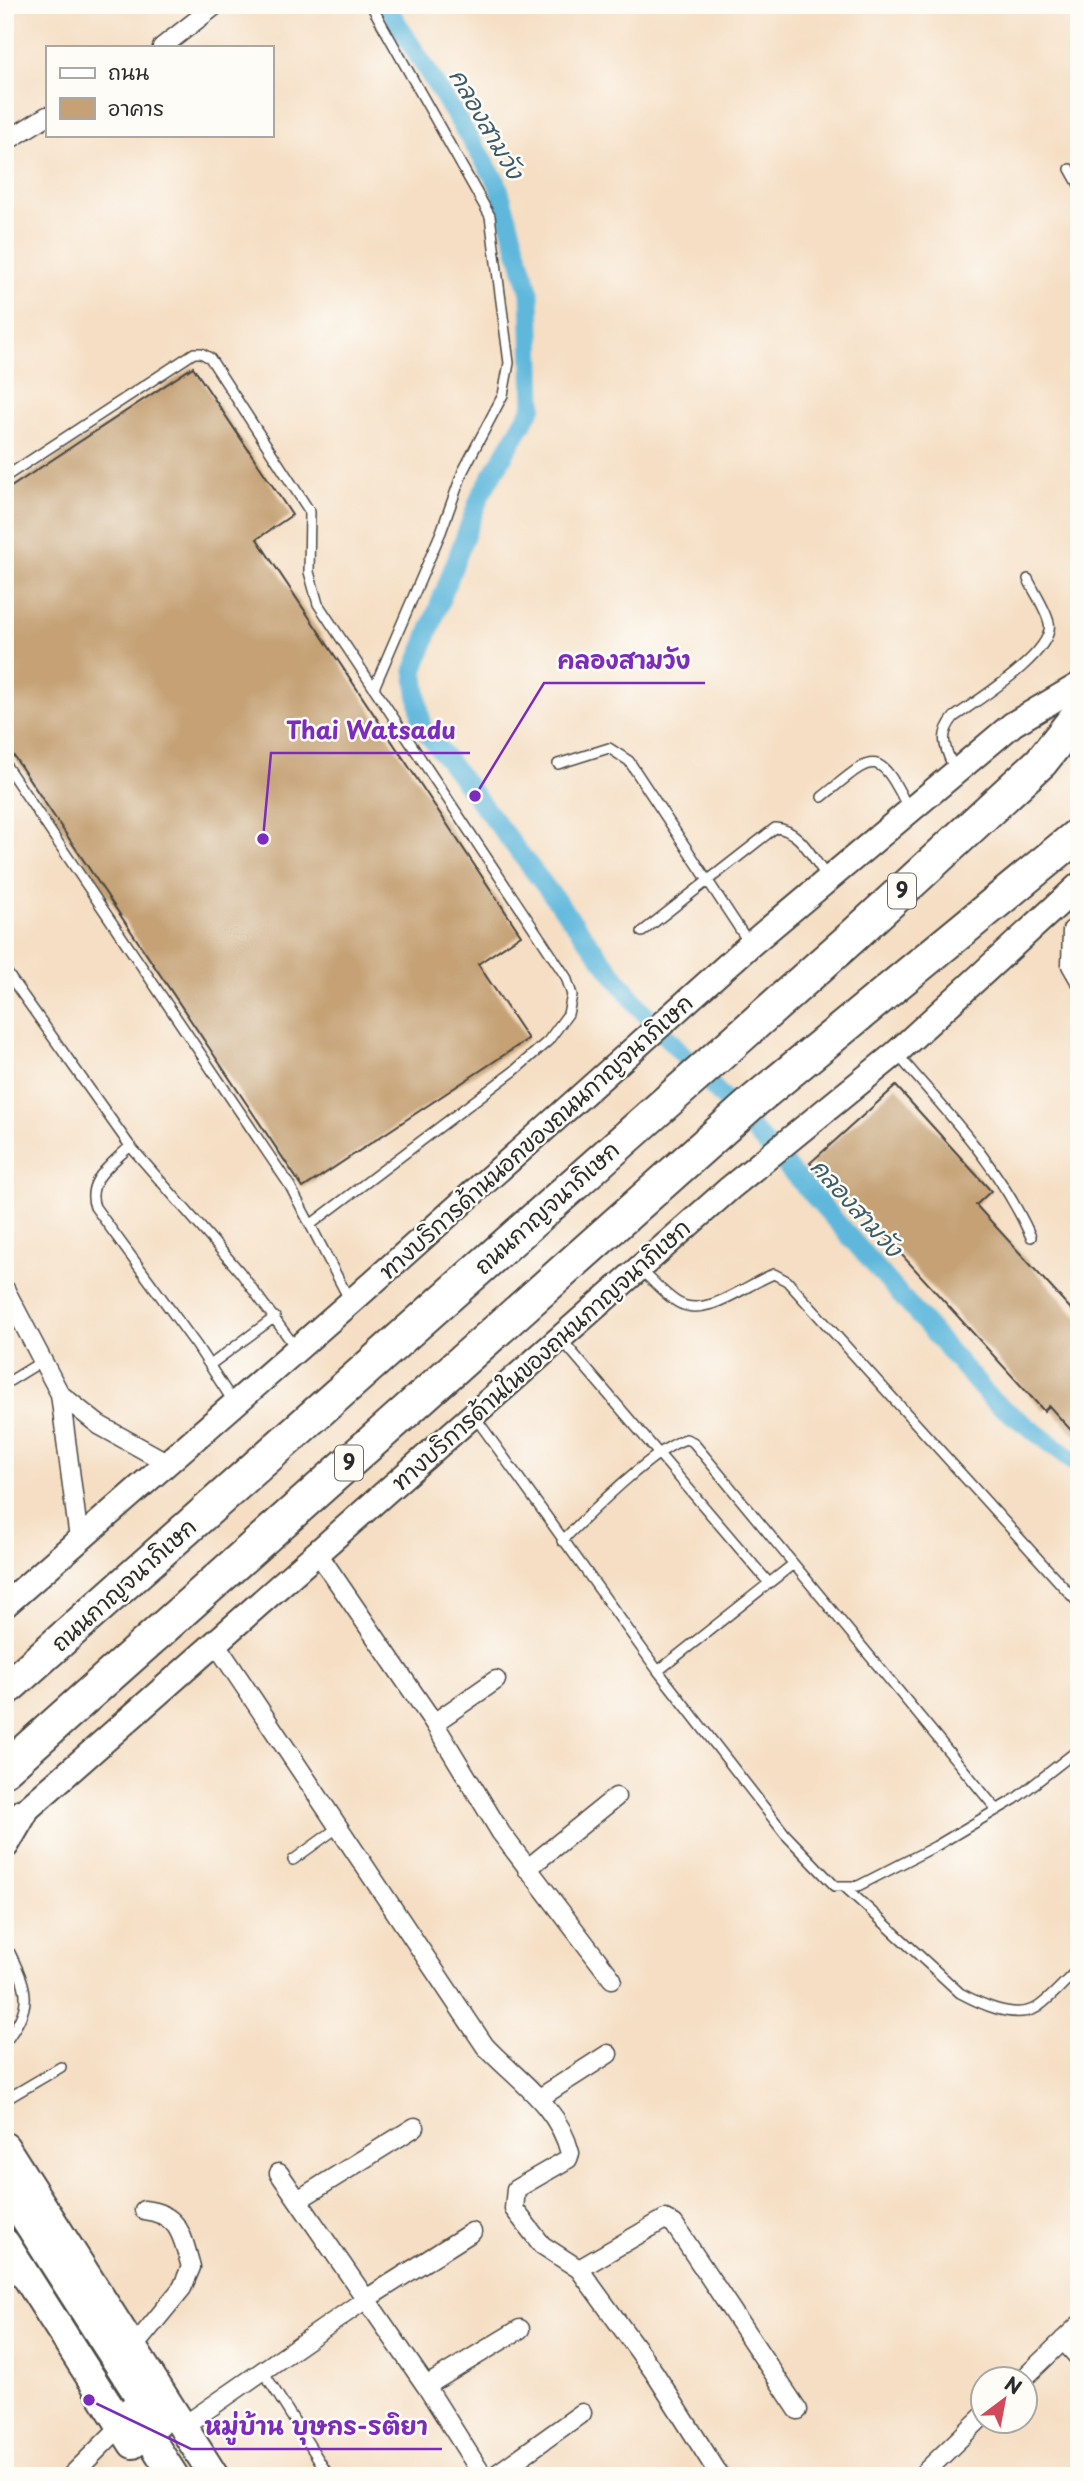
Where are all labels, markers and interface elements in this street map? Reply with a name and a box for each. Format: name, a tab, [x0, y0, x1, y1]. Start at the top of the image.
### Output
legend	[46, 46, 273, 136]
text: ถนน	[108, 55, 149, 87]
water label: คลองสามวัง	[442, 61, 535, 187]
text: อาคาร	[108, 91, 164, 123]
callout: คลองสามวัง	[544, 638, 705, 683]
text: คลองสามวัง	[557, 641, 691, 677]
callout: Thai Watsadu	[271, 708, 470, 753]
text: Thai Watsadu	[286, 711, 456, 747]
road number: 9	[888, 874, 916, 908]
street label: ทางบริการด้านนอกของถนนกาญจนาภิเษก	[374, 989, 698, 1285]
street label: ถนนกาญจนาภิเษก	[469, 1136, 625, 1280]
water label: คลองสามวัง	[803, 1149, 913, 1266]
street label: ทางบริการด้านในของถนนกาญจนาภิเษก	[383, 1210, 697, 1498]
road number: 9	[335, 1446, 363, 1480]
street label: ถนนกาญจนาภิเษก	[42, 1509, 204, 1659]
north arrow	[968, 2366, 1038, 2436]
text: N	[1000, 2369, 1027, 2401]
callout: หมู่บ้าน บุษกร-รติยา	[191, 2404, 442, 2449]
text: หมู่บ้าน บุษกร-รติยา	[204, 2407, 428, 2445]

